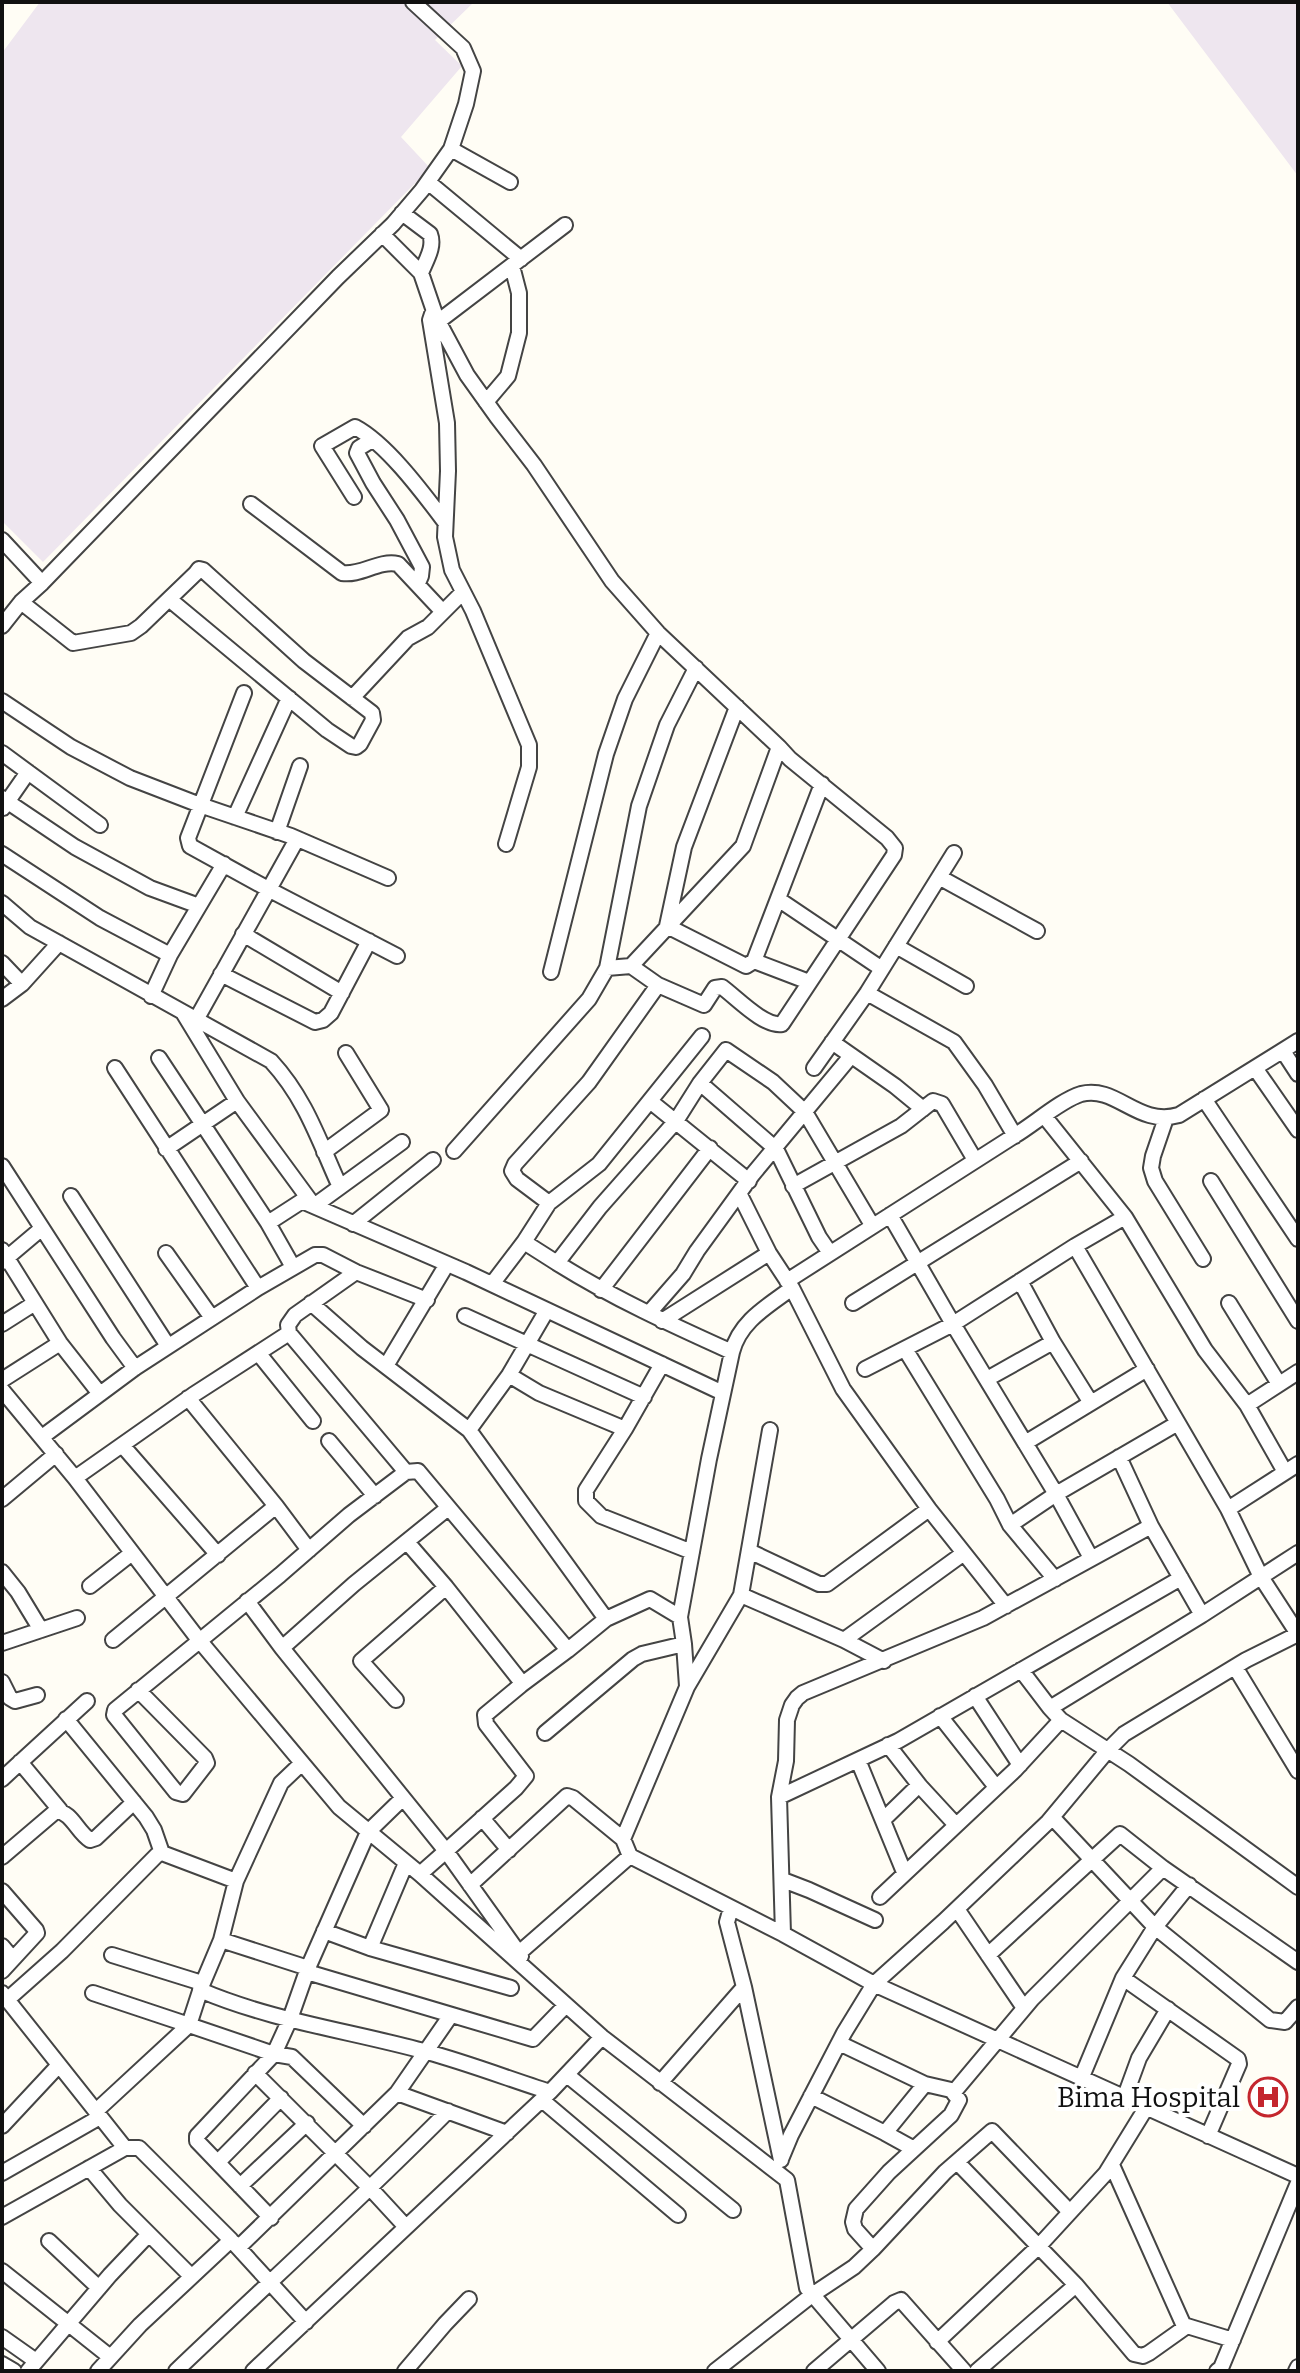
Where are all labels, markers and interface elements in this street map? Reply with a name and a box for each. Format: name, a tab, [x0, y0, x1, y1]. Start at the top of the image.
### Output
hospital icon: Bima Hospital	[1247, 2076, 1289, 2118]
place label: Bima Hospital	[1057, 2081, 1240, 2114]

